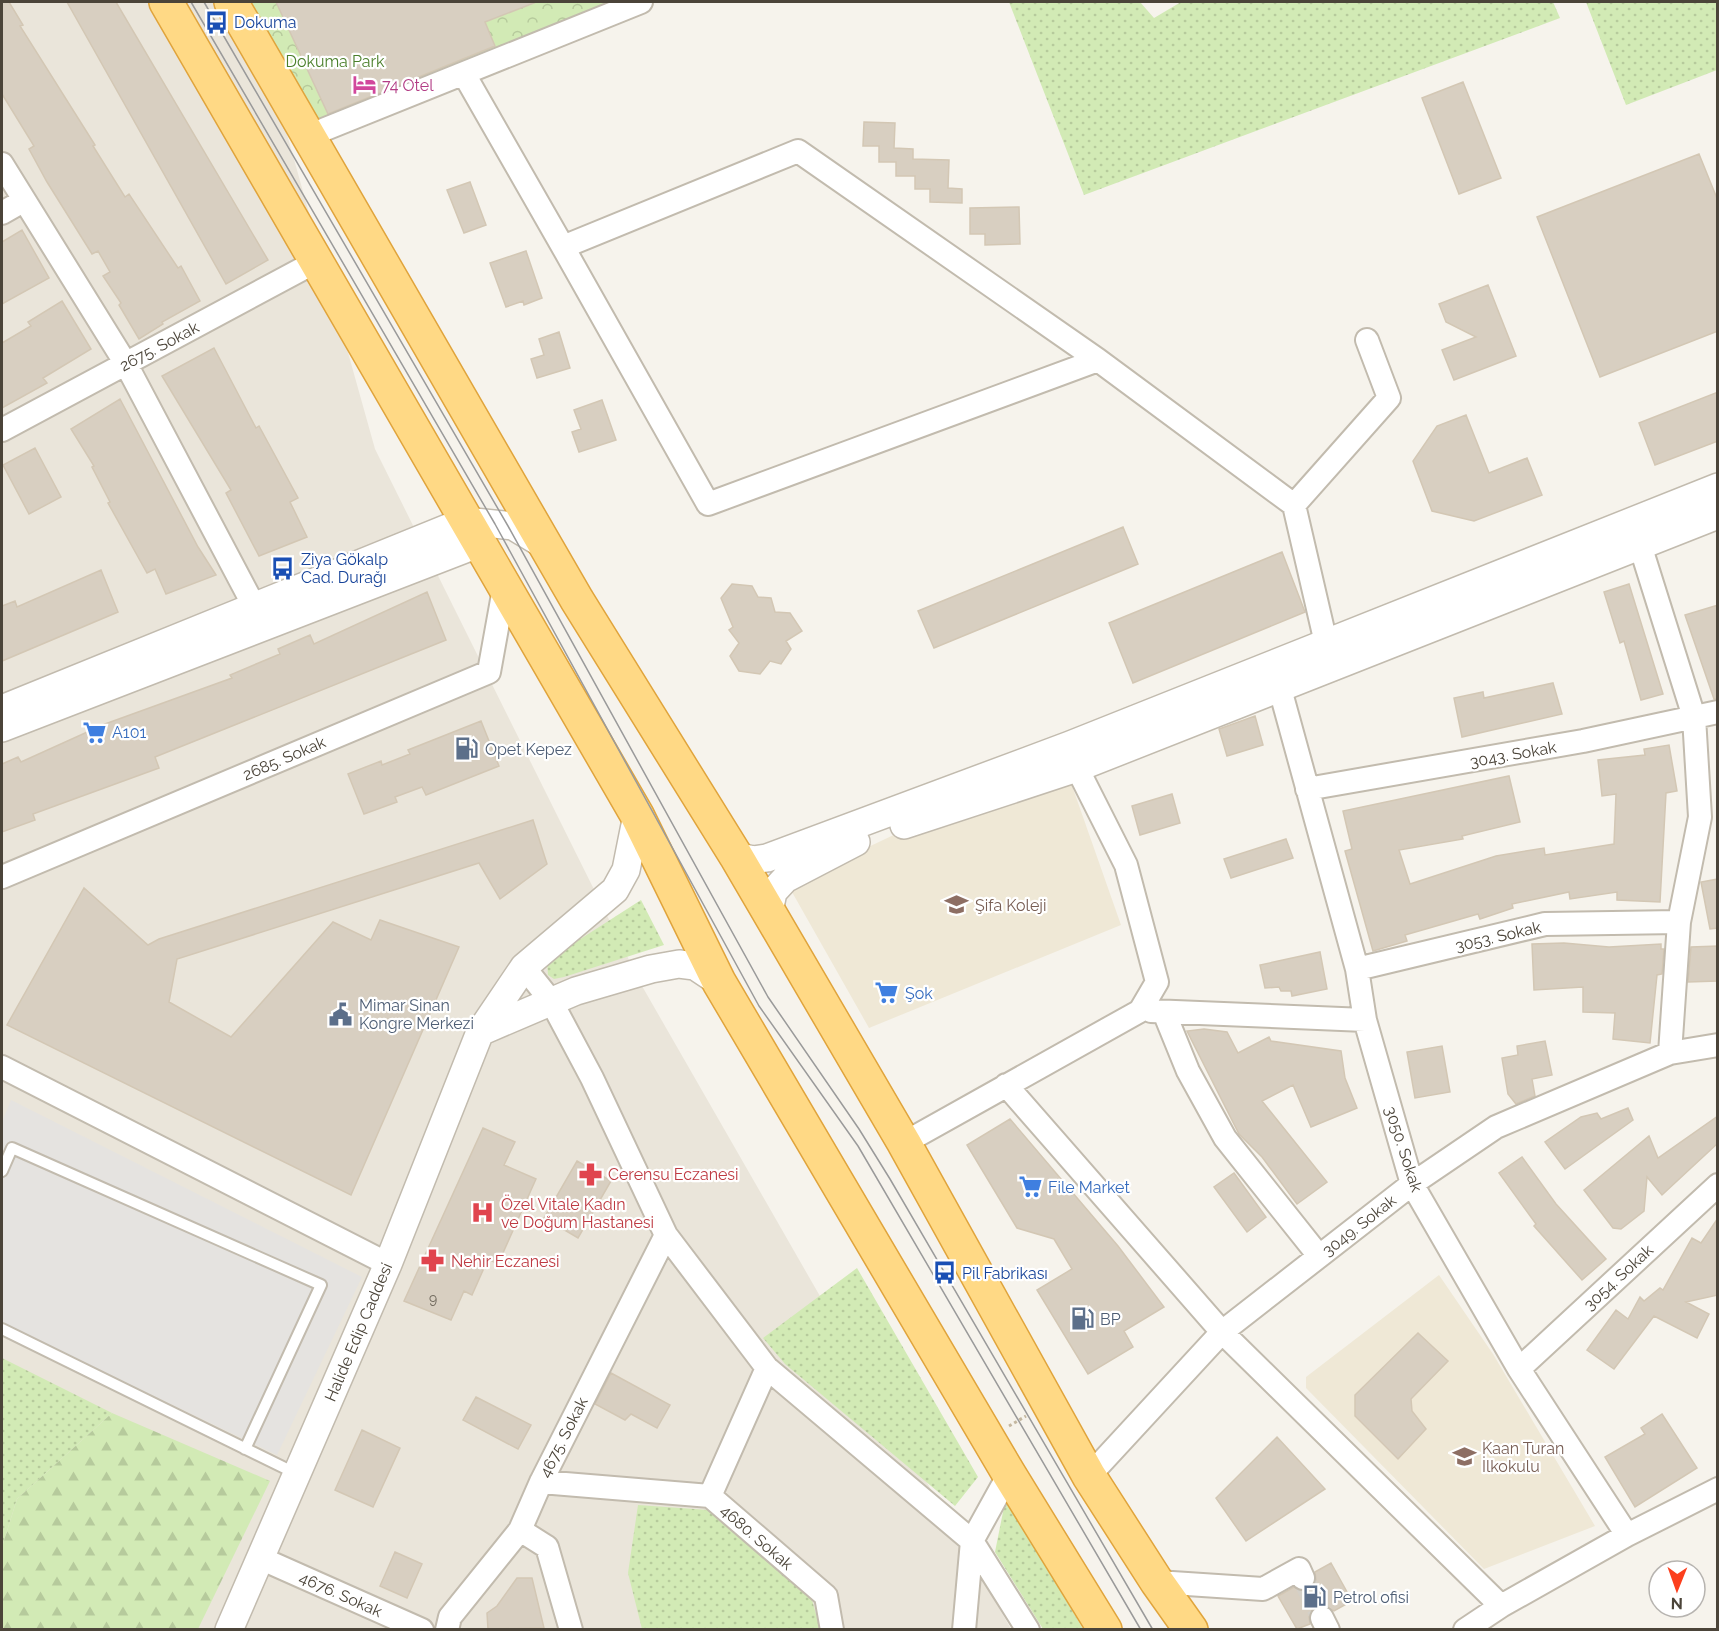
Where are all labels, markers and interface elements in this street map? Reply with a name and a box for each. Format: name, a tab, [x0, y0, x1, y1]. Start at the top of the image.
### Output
bus stop icon: Dokuma	[203, 9, 229, 35]
place label: Dokuma	[234, 13, 296, 32]
park label: Dokuma Park	[285, 52, 385, 71]
hotel icon: 74 Otel	[351, 72, 377, 98]
place label: 74 Otel	[382, 76, 434, 95]
street label: 2675. Sokak	[116, 317, 203, 375]
place label: Ziya Gökalp Cad. Durağı	[301, 550, 388, 587]
bus stop icon: Ziya Gökalp Cad. Durağı	[270, 555, 296, 581]
supermarket icon: A101	[81, 719, 107, 745]
place label: A101	[112, 723, 146, 742]
street label: 2685. Sokak	[240, 732, 329, 784]
fuel station icon: Opet Kepez	[454, 736, 480, 762]
street label: 3043. Sokak	[1468, 737, 1558, 771]
place label: Opet Kepez	[485, 740, 572, 759]
school or university icon: Şifa Koleji	[944, 892, 970, 918]
place label: Şifa Koleji	[975, 896, 1046, 915]
street label: 3053. Sokak	[1453, 917, 1543, 956]
supermarket icon: Şok	[874, 980, 900, 1006]
place label: Şok	[905, 984, 933, 1003]
place label: Mimar Sinan Kongre Merkezi	[359, 996, 474, 1033]
public building icon: Mimar Sinan Kongre Merkezi	[328, 1001, 354, 1027]
street label: 3050. Sokak	[1381, 1104, 1426, 1195]
pharmacy icon: Cerensu Eczanesi	[577, 1161, 603, 1187]
place label: Cerensu Eczanesi	[608, 1165, 739, 1184]
supermarket icon: File Market	[1017, 1174, 1043, 1200]
place label: File Market	[1048, 1178, 1130, 1197]
street label: 3049. Sokak	[1319, 1190, 1400, 1260]
place label: Özel Vitale Kadın ve Doğum Hastanesi	[501, 1194, 654, 1232]
hospital icon: Özel Vitale Kadın ve Doğum Hastanesi	[470, 1200, 496, 1226]
street label: 3054. Sokak	[1580, 1240, 1657, 1314]
pharmacy icon: Nehir Eczanesi	[420, 1248, 446, 1274]
place label: Nehir Eczanesi	[451, 1252, 560, 1271]
street label: Halide Edip Caddesi	[321, 1260, 396, 1404]
bus stop icon: Pil Fabrikası	[931, 1260, 957, 1286]
place label: Pil Fabrikası	[962, 1264, 1048, 1283]
house number: 9	[429, 1291, 437, 1307]
fuel station icon: BP	[1069, 1306, 1095, 1332]
place label: BP	[1100, 1310, 1121, 1329]
street label: 4675. Sokak	[535, 1394, 592, 1480]
place label: Kaan Turan İlkokulu	[1482, 1439, 1564, 1476]
school or university icon: Kaan Turan İlkokulu	[1451, 1444, 1477, 1470]
street label: 4680. Sokak	[717, 1501, 797, 1574]
north arrow	[1647, 1559, 1707, 1619]
street label: 4676. Sokak	[296, 1568, 386, 1621]
fuel station icon: Petrol ofisi	[1302, 1584, 1328, 1610]
place label: Petrol ofisi	[1333, 1588, 1409, 1607]
text: N	[1670, 1594, 1683, 1613]

